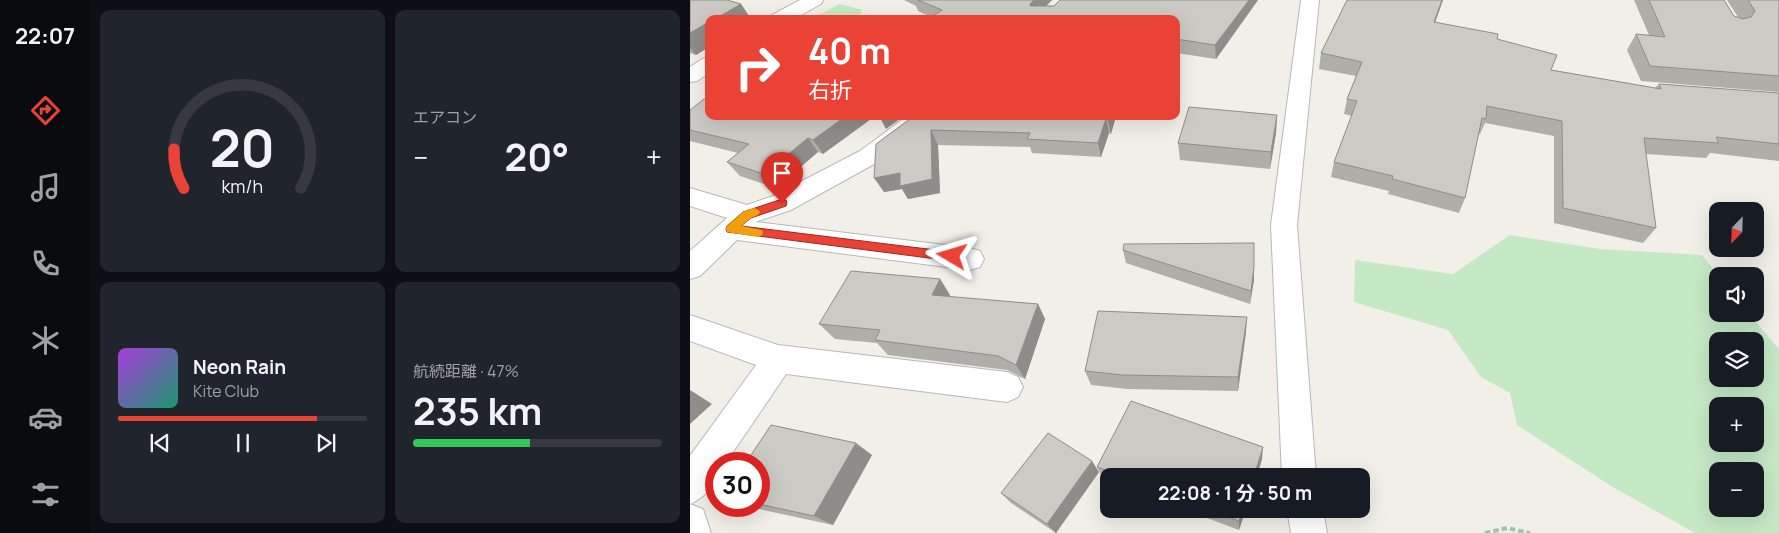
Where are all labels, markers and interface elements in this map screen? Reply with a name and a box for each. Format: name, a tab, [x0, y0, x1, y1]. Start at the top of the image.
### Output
text: 22:07	[15, 21, 75, 51]
text: 40 m	[808, 27, 891, 75]
icon: right	[725, 35, 790, 100]
text: 右折	[808, 75, 852, 105]
icon: directions	[28, 93, 63, 128]
text: エアコン	[413, 106, 477, 128]
text: 20	[210, 112, 275, 183]
text: 20°	[505, 130, 569, 182]
text: −	[413, 138, 428, 176]
text: +	[646, 138, 662, 176]
pin	[761, 152, 803, 203]
icon: arrive	[768, 159, 796, 187]
icon: music	[28, 170, 63, 205]
text: km/h	[222, 174, 263, 198]
north arrow	[1709, 202, 1764, 258]
map controls	[1709, 202, 1764, 517]
position arrow	[925, 229, 977, 281]
icon: phone	[28, 246, 63, 281]
button: sound	[1709, 267, 1764, 322]
icon: climate	[28, 323, 63, 358]
button: layers	[1709, 332, 1764, 387]
text: Neon Rain	[193, 354, 286, 380]
text: 航続距離 · 47%	[413, 360, 519, 382]
text: Kite Club	[193, 380, 259, 402]
text: 235 km	[413, 384, 542, 436]
button: +	[1709, 397, 1764, 452]
icon: car	[28, 400, 63, 435]
icon: previous	[146, 429, 174, 457]
icon: pause	[229, 429, 257, 457]
icon: next	[312, 429, 340, 457]
speed limit sign: 30	[705, 452, 770, 517]
button: −	[1709, 462, 1764, 517]
icon: filters	[28, 477, 63, 512]
text: 22:08 · 1 分 · 50 m	[1158, 480, 1312, 506]

